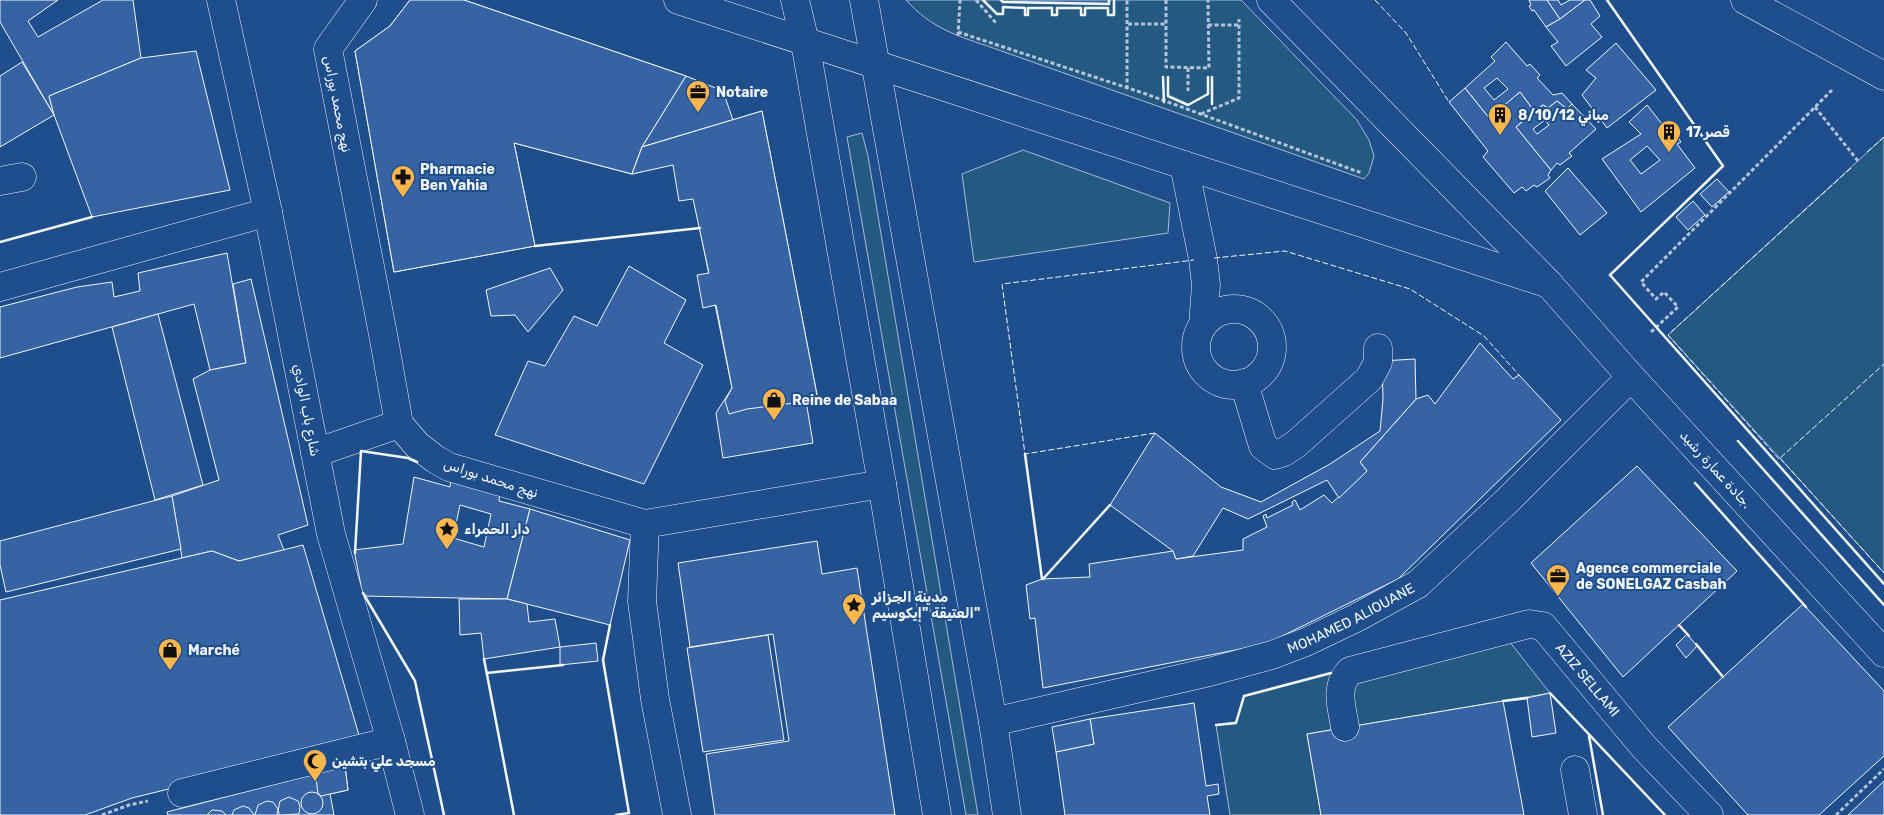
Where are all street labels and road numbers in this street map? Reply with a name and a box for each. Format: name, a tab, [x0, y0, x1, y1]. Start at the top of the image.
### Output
street label: نهج محمد بوراس	[318, 54, 355, 154]
street label: شارع باب الوادي	[287, 362, 324, 458]
street label: جادة عمارة رشيد.	[1676, 427, 1755, 512]
street label: نهج محمد بوراس	[441, 455, 540, 504]
street label: MOHAMED ALIOUANE	[1285, 580, 1418, 657]
street label: AZIZ SELLAMI	[1552, 640, 1623, 720]

